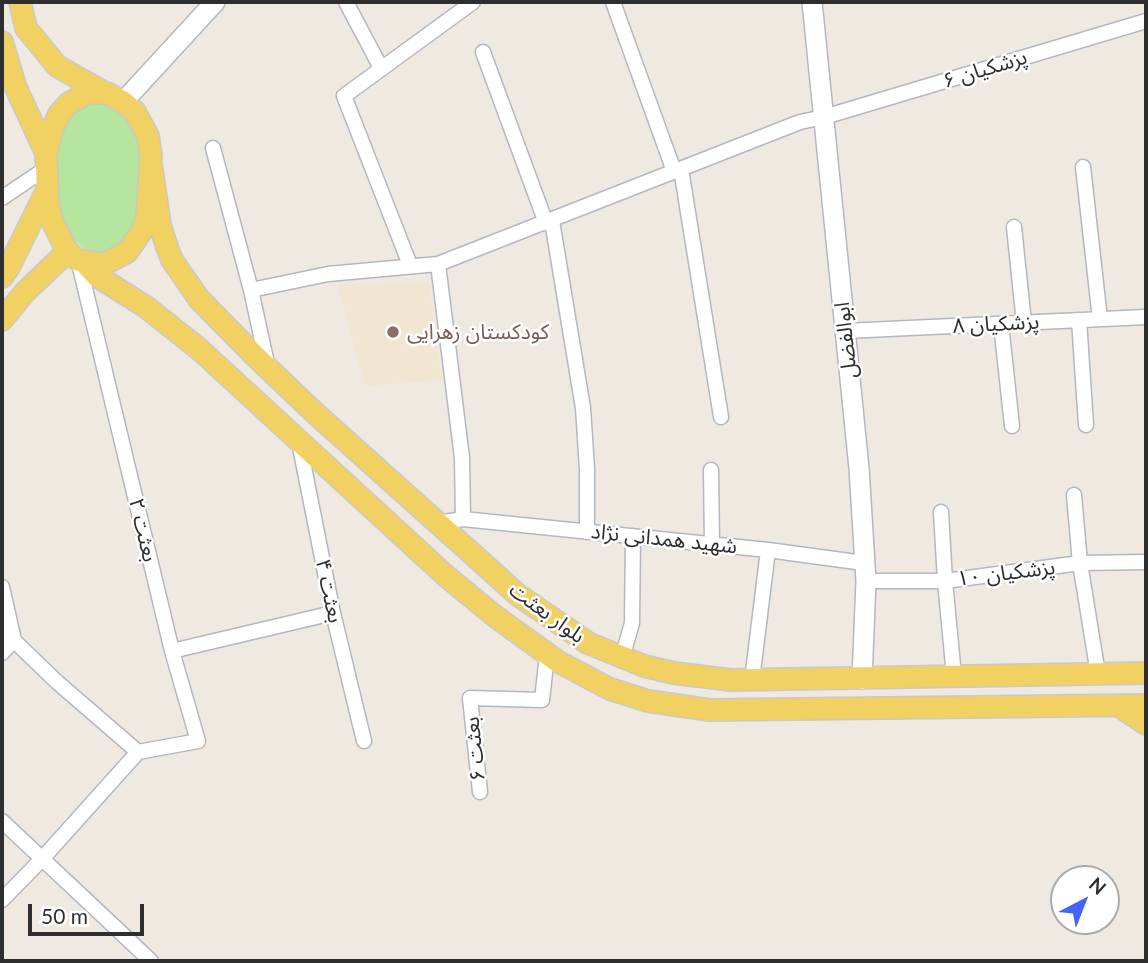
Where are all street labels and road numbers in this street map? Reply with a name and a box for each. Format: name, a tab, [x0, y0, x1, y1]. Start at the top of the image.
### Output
street label: پزشکیان ۶	[940, 44, 1030, 94]
street label: ابوالفضل	[829, 301, 863, 379]
street label: پزشکیان ۸	[952, 309, 1040, 339]
street label: بعثت ۲	[123, 496, 163, 564]
street label: شهید همدانی نژاد	[590, 519, 738, 559]
street label: پزشکیان ۱۰	[955, 554, 1057, 592]
street label: بعثت ۴	[310, 557, 348, 625]
street label: بلوار بعثت	[504, 577, 590, 649]
street label: بعثت ۶	[459, 715, 491, 783]

